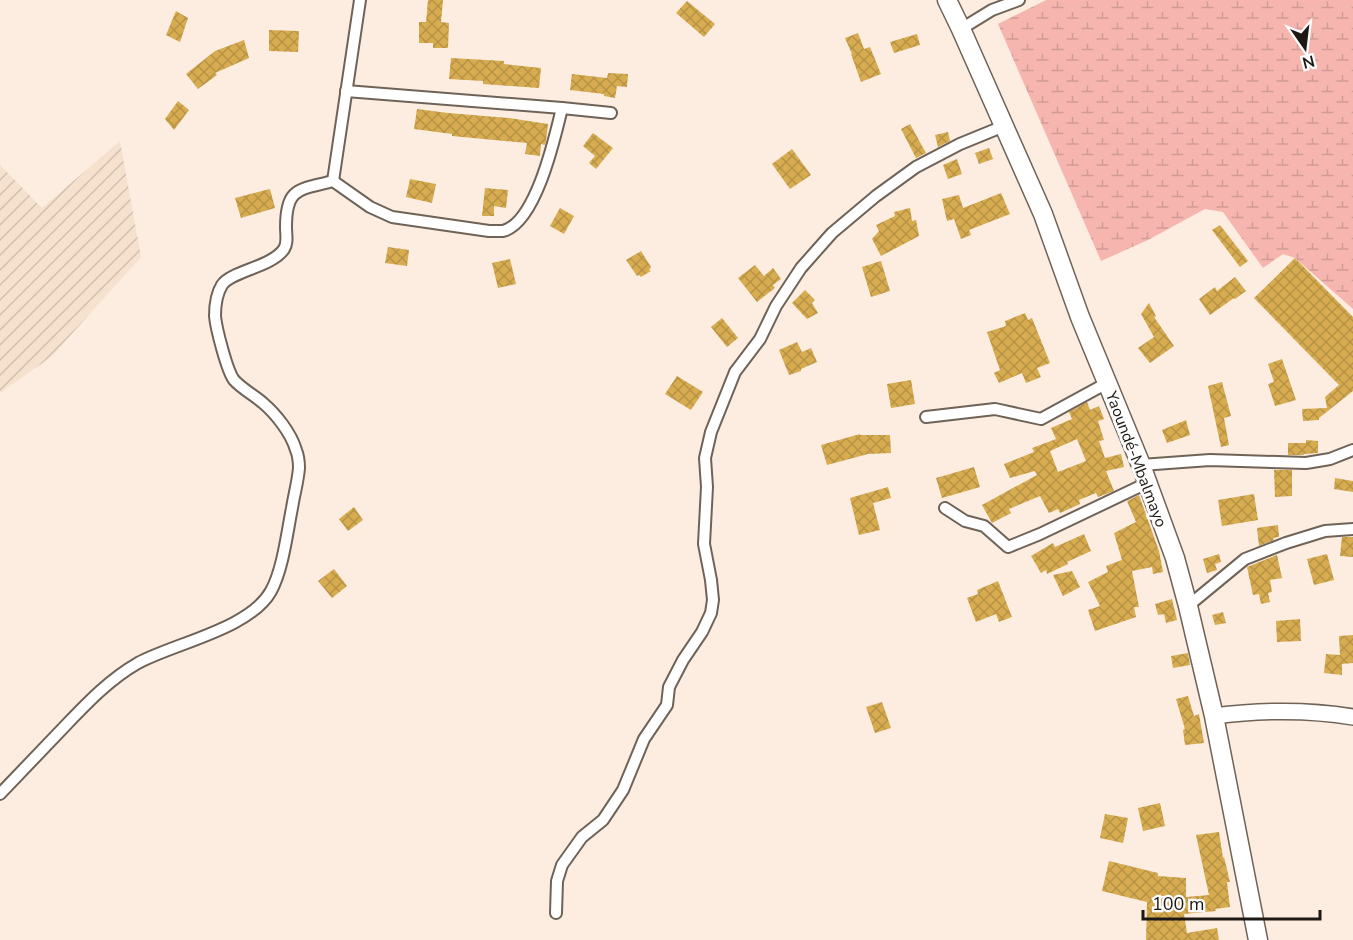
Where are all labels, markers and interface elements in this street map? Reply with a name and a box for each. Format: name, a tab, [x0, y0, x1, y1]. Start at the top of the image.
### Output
north arrow	[1275, 18, 1335, 78]
text: N	[1300, 49, 1317, 74]
street label: Yaoundé-Mbalmayo	[1100, 387, 1172, 531]
scale bar	[1143, 883, 1320, 921]
text: 100 m	[1152, 892, 1204, 916]

